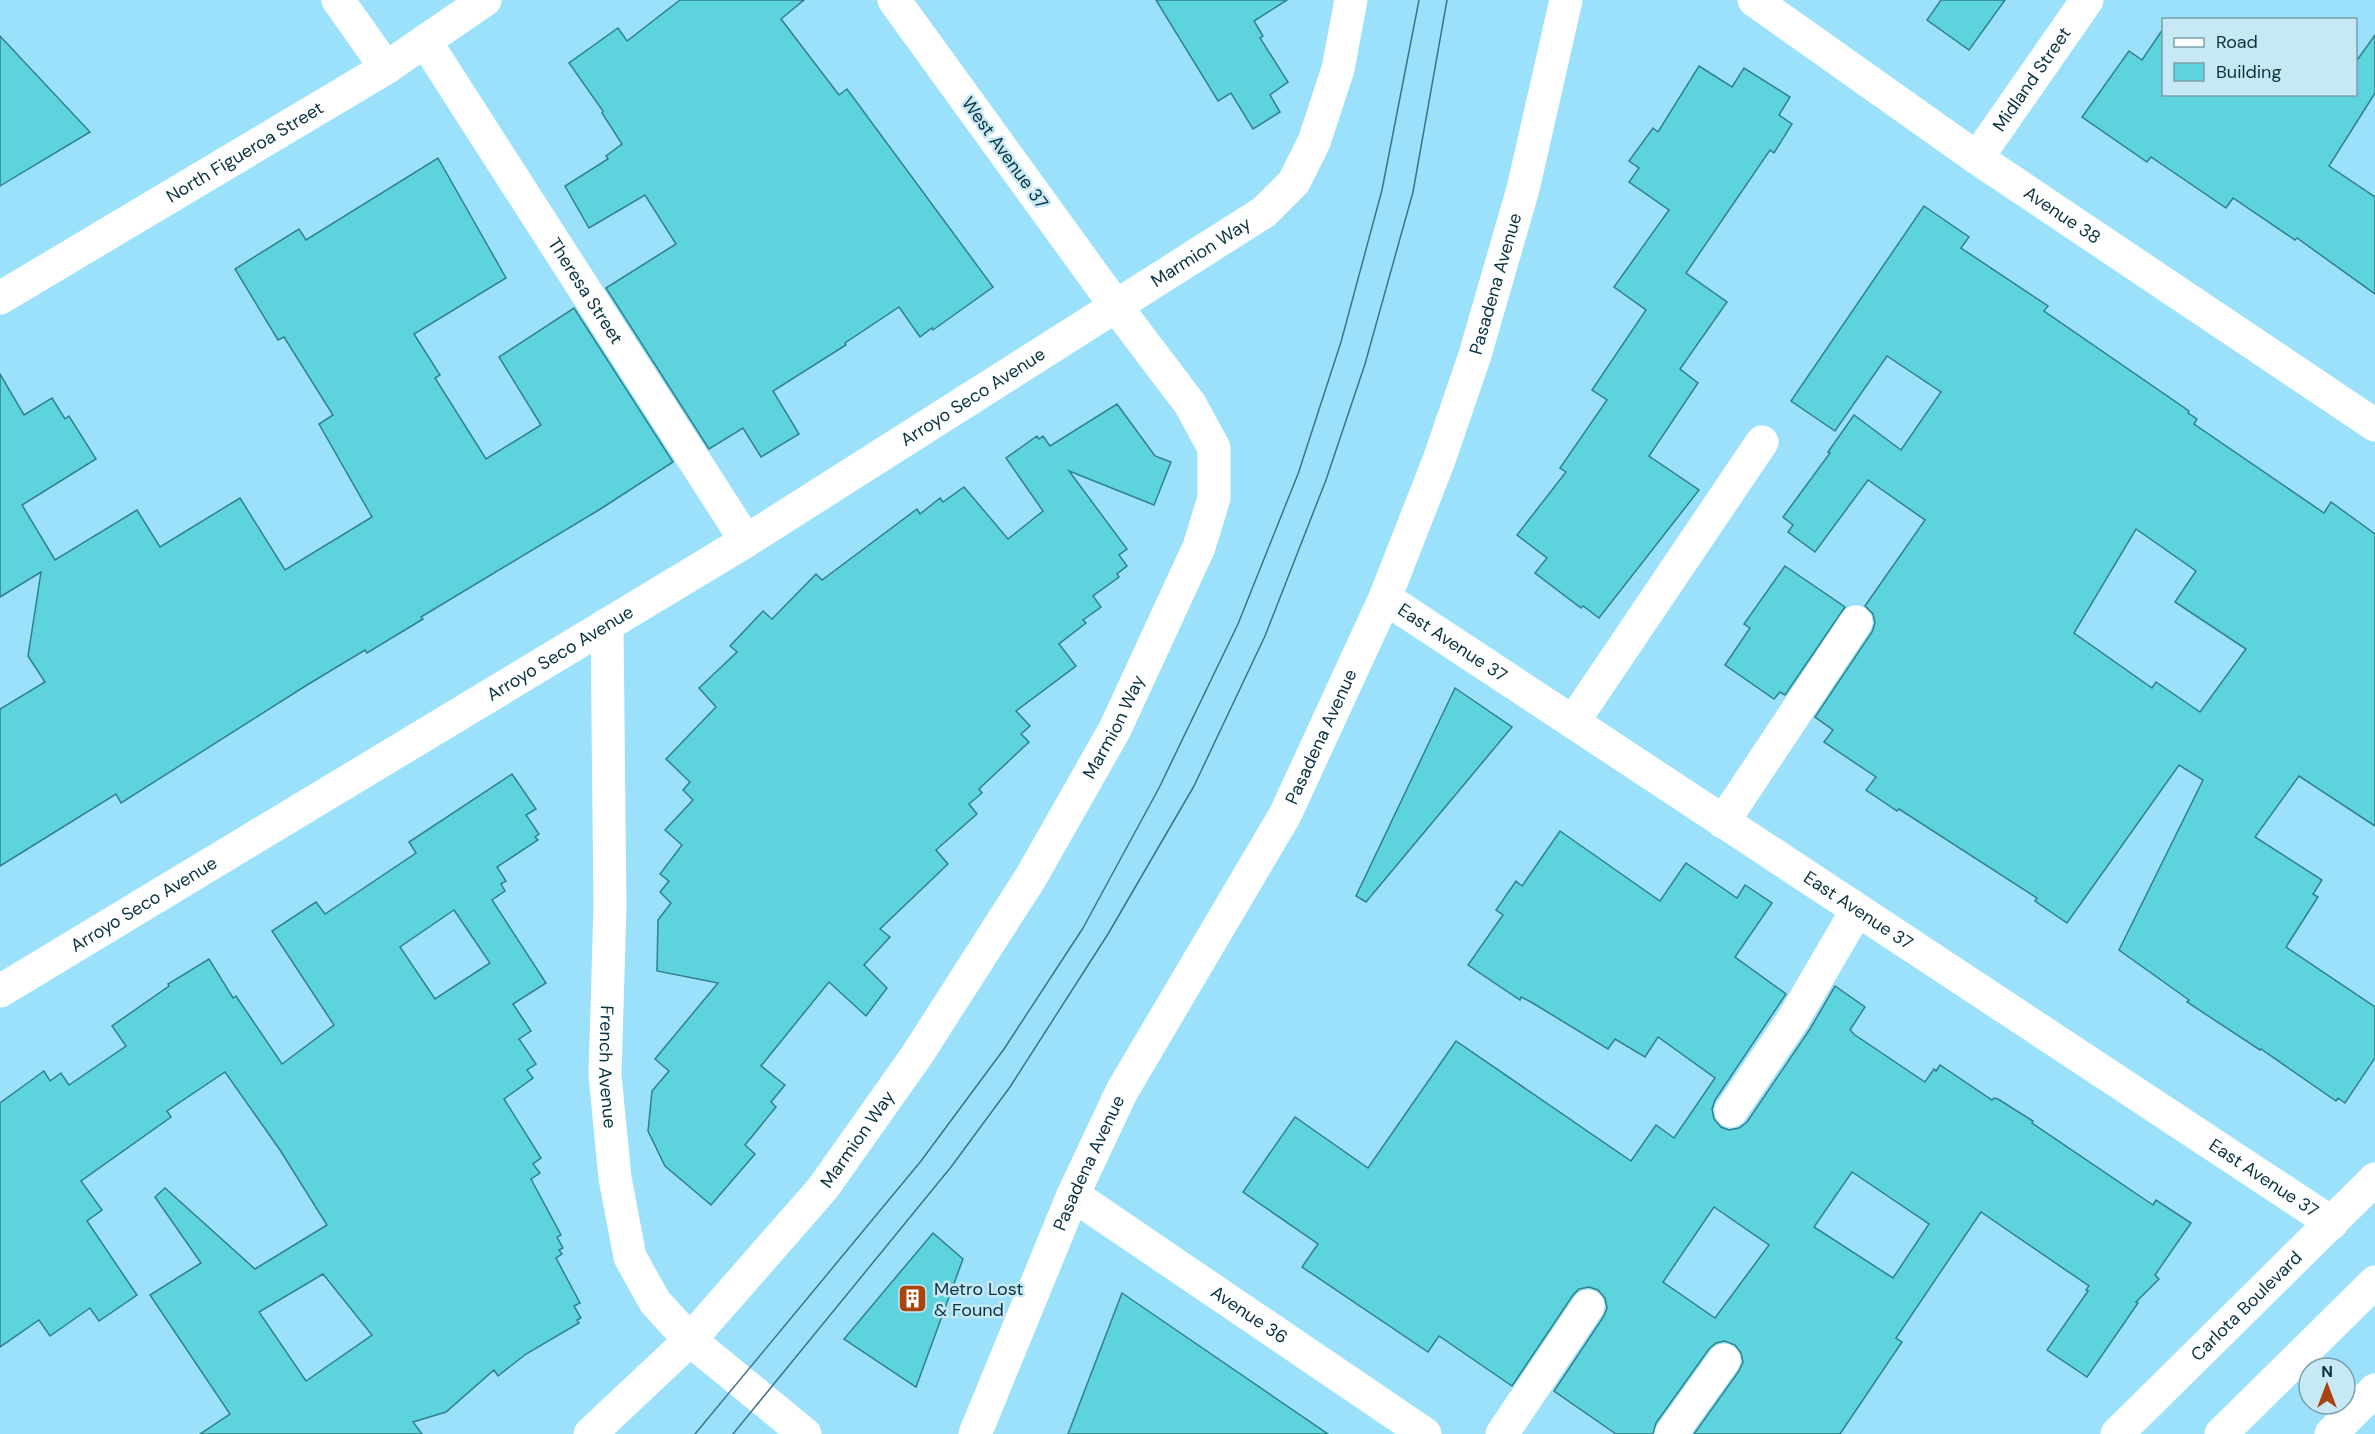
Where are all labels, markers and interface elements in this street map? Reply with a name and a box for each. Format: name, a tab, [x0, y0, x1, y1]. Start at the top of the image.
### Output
legend	[2162, 18, 2357, 96]
street label: Midland Street	[1987, 22, 2077, 136]
text: Road	[2216, 30, 2258, 54]
text: Building	[2216, 60, 2281, 84]
street label: West Avenue 37	[956, 92, 1054, 214]
street label: North Figueroa Street	[162, 96, 328, 208]
street label: Avenue 38	[2019, 181, 2105, 250]
street label: Pasadena Avenue	[1464, 210, 1527, 357]
street label: Marmion Way	[1146, 211, 1255, 293]
street label: Theresa Street	[542, 233, 628, 349]
street label: Arroyo Seco Avenue	[896, 342, 1050, 452]
street label: East Avenue 37	[1393, 598, 1512, 687]
street label: Arroyo Seco Avenue	[482, 600, 638, 707]
street label: Pasadena Avenue	[1280, 665, 1363, 808]
street label: Marmion Way	[1077, 671, 1150, 783]
street label: Arroyo Seco Avenue	[66, 851, 222, 958]
street label: East Avenue 37	[1799, 865, 1918, 955]
street label: French Avenue	[593, 1005, 622, 1129]
street label: Marmion Way	[815, 1086, 900, 1193]
street label: Pasadena Avenue	[1048, 1091, 1130, 1234]
street label: East Avenue 37	[2204, 1133, 2323, 1223]
street label: Carlota Boulevard	[2186, 1246, 2307, 1366]
place label: Metro Lost & Found	[934, 1277, 1023, 1322]
street label: Avenue 36	[1206, 1280, 1292, 1349]
building icon: Metro Lost & Found	[897, 1283, 929, 1315]
north arrow	[2297, 1356, 2357, 1416]
text: N	[2321, 1361, 2333, 1382]

